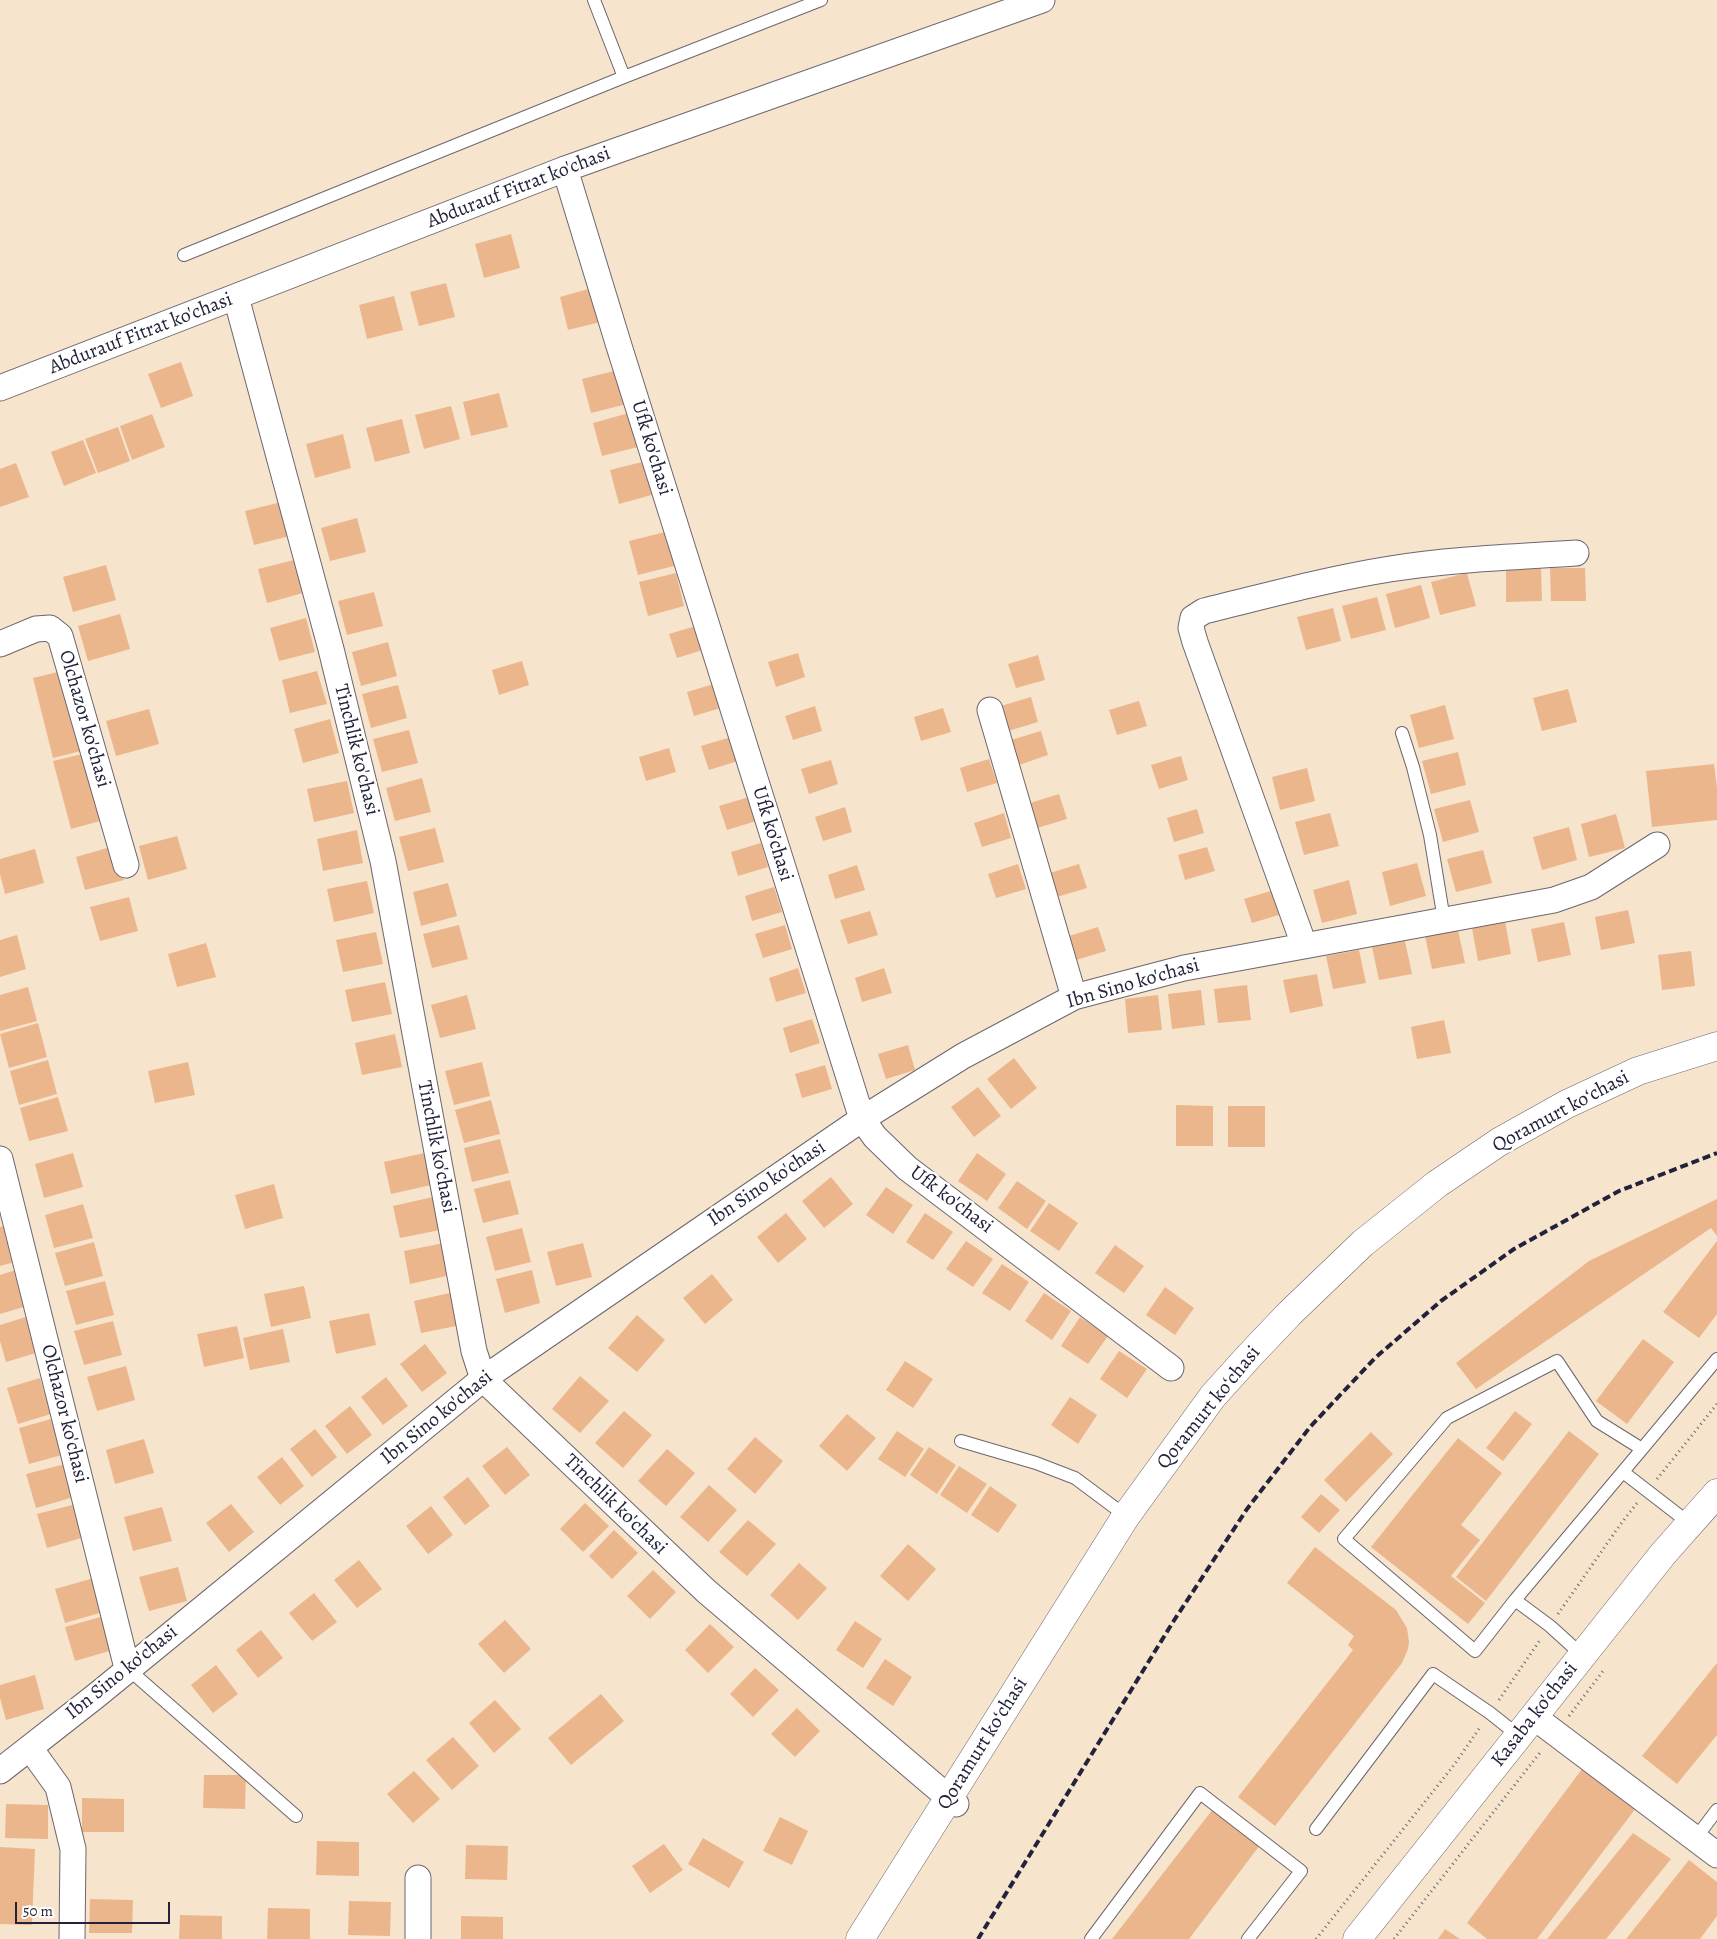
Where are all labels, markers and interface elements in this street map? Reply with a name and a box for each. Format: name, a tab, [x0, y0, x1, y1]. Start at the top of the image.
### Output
street label: Abdurauf Fitrat ko'chasi	[424, 142, 614, 234]
street label: Abdurauf Fitrat ko'chasi	[46, 288, 236, 380]
street label: Ufk ko'chasi	[625, 398, 677, 498]
street label: Olchazor ko'chasi	[53, 647, 115, 791]
street label: Tinchlik ko'chasi	[328, 682, 384, 818]
street label: Ufk ko'chasi	[746, 784, 798, 884]
street label: Ibn Sino ko'chasi	[1064, 954, 1202, 1014]
street label: Qoramurt koʻchasi	[1488, 1066, 1634, 1158]
street label: Tinchlik ko'chasi	[411, 1079, 461, 1215]
street label: Ibn Sino ko'chasi	[703, 1136, 831, 1232]
street label: Ufk ko'chasi	[905, 1161, 997, 1239]
street label: Olchazor ko'chasi	[35, 1342, 93, 1486]
street label: Qoramurt koʻchasi	[1152, 1342, 1266, 1474]
street label: Ibn Sino ko'chasi	[376, 1366, 498, 1470]
street label: Tinchlik ko'chasi	[558, 1450, 672, 1560]
street label: Ibn Sino ko'chasi	[61, 1621, 183, 1725]
street label: Kasaba ko'chasi	[1487, 1658, 1583, 1772]
street label: Qoramurt koʻchasi	[933, 1673, 1033, 1815]
scale bar	[18, 1892, 172, 1924]
text: 50 m	[23, 1901, 53, 1921]

